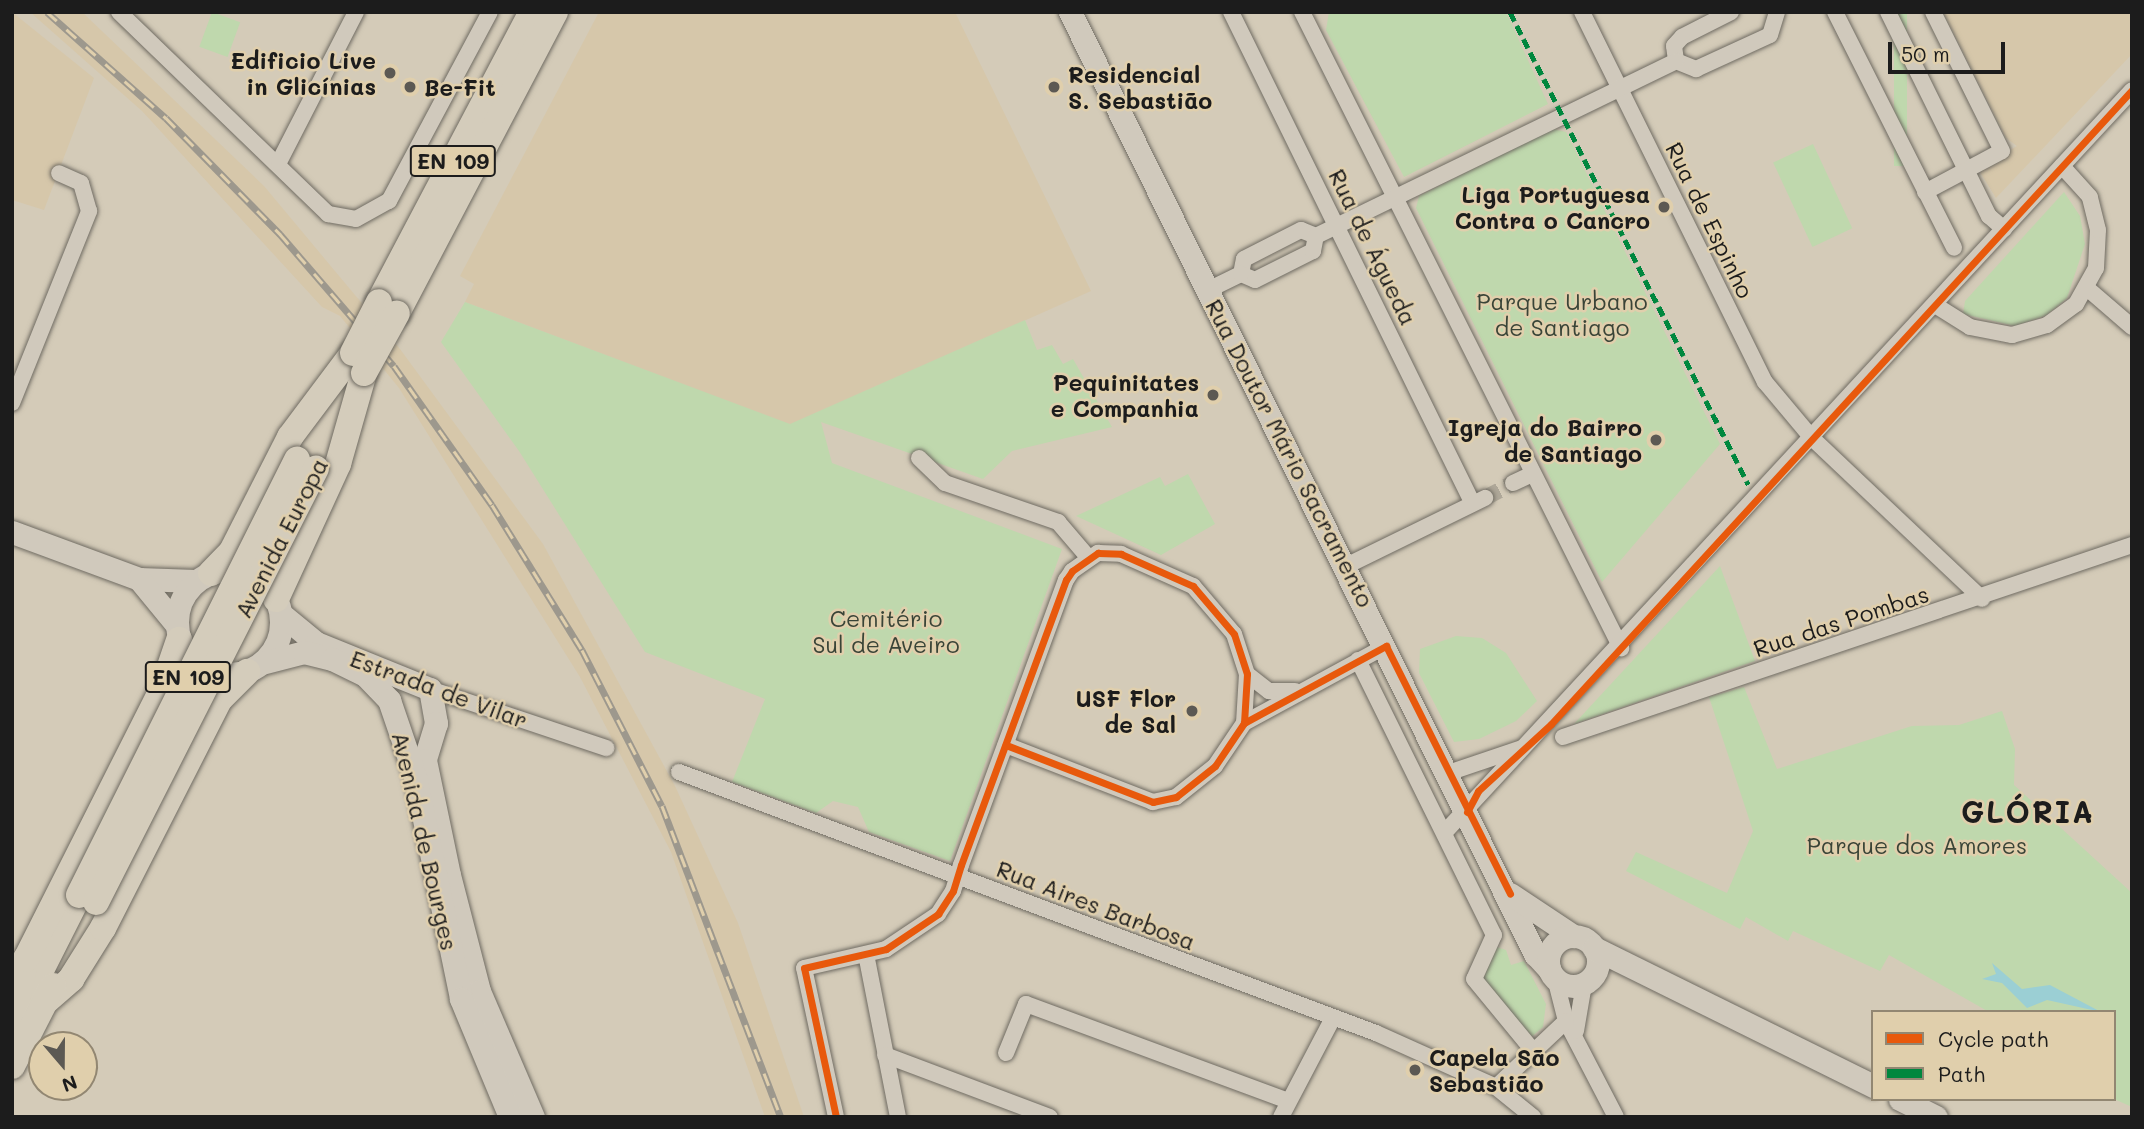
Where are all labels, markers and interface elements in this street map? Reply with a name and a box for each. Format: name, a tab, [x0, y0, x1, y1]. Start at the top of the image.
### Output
scale bar	[1892, 28, 2009, 72]
text: 50 m	[1901, 40, 1950, 67]
place label: Edificio Live in Glicínias	[230, 46, 376, 100]
place label: Residencial S. Sebastião	[1068, 60, 1212, 114]
marker: Edificio Live in Glicínias	[382, 65, 398, 81]
place label: Be-Fit	[424, 73, 496, 101]
marker: Be-Fit	[402, 79, 418, 95]
marker: Residencial S. Sebastião	[1046, 79, 1062, 95]
street label: Rua de Espinho	[1660, 137, 1760, 303]
road number: EN 109	[409, 144, 497, 178]
street label: Rua de Águeda	[1323, 164, 1423, 330]
place label: Liga Portuguesa Contra o Cancro	[1455, 180, 1650, 234]
marker: Liga Portuguesa Contra o Cancro	[1656, 199, 1672, 215]
park label: Parque Urbano de Santiago	[1476, 287, 1648, 341]
street label: Rua Doutor Mário Sacramento	[1200, 295, 1380, 611]
place label: Pequinitates e Companhia	[1051, 368, 1199, 422]
marker: Pequinitates e Companhia	[1205, 387, 1221, 403]
place label: Igreja do Bairro de Santiago	[1448, 413, 1642, 467]
marker: Igreja do Bairro de Santiago	[1648, 432, 1664, 448]
street label: Avenida Europa	[229, 454, 333, 622]
street label: Rua das Pombas	[1750, 580, 1932, 662]
park label: Cemitério Sul de Aveiro	[812, 604, 960, 658]
street label: Estrada de Vilar	[347, 644, 531, 734]
road number: EN 109	[144, 660, 232, 694]
place label: USF Flor de Sal	[1075, 684, 1176, 738]
marker: USF Flor de Sal	[1182, 701, 1202, 721]
street label: Avenida de Bourges	[386, 729, 464, 953]
district label: GLÓRIA	[1962, 793, 2094, 829]
park label: Parque dos Amores	[1807, 831, 2027, 859]
street label: Rua Aires Barbosa	[993, 854, 1199, 956]
legend	[1871, 1010, 2116, 1101]
text: Cycle path	[1938, 1025, 2048, 1052]
north arrow	[28, 1031, 98, 1101]
place label: Capela São Sebastião	[1429, 1043, 1559, 1097]
text: Path	[1938, 1060, 1985, 1087]
marker: Capela São Sebastião	[1407, 1062, 1423, 1078]
text: N	[59, 1070, 81, 1099]

